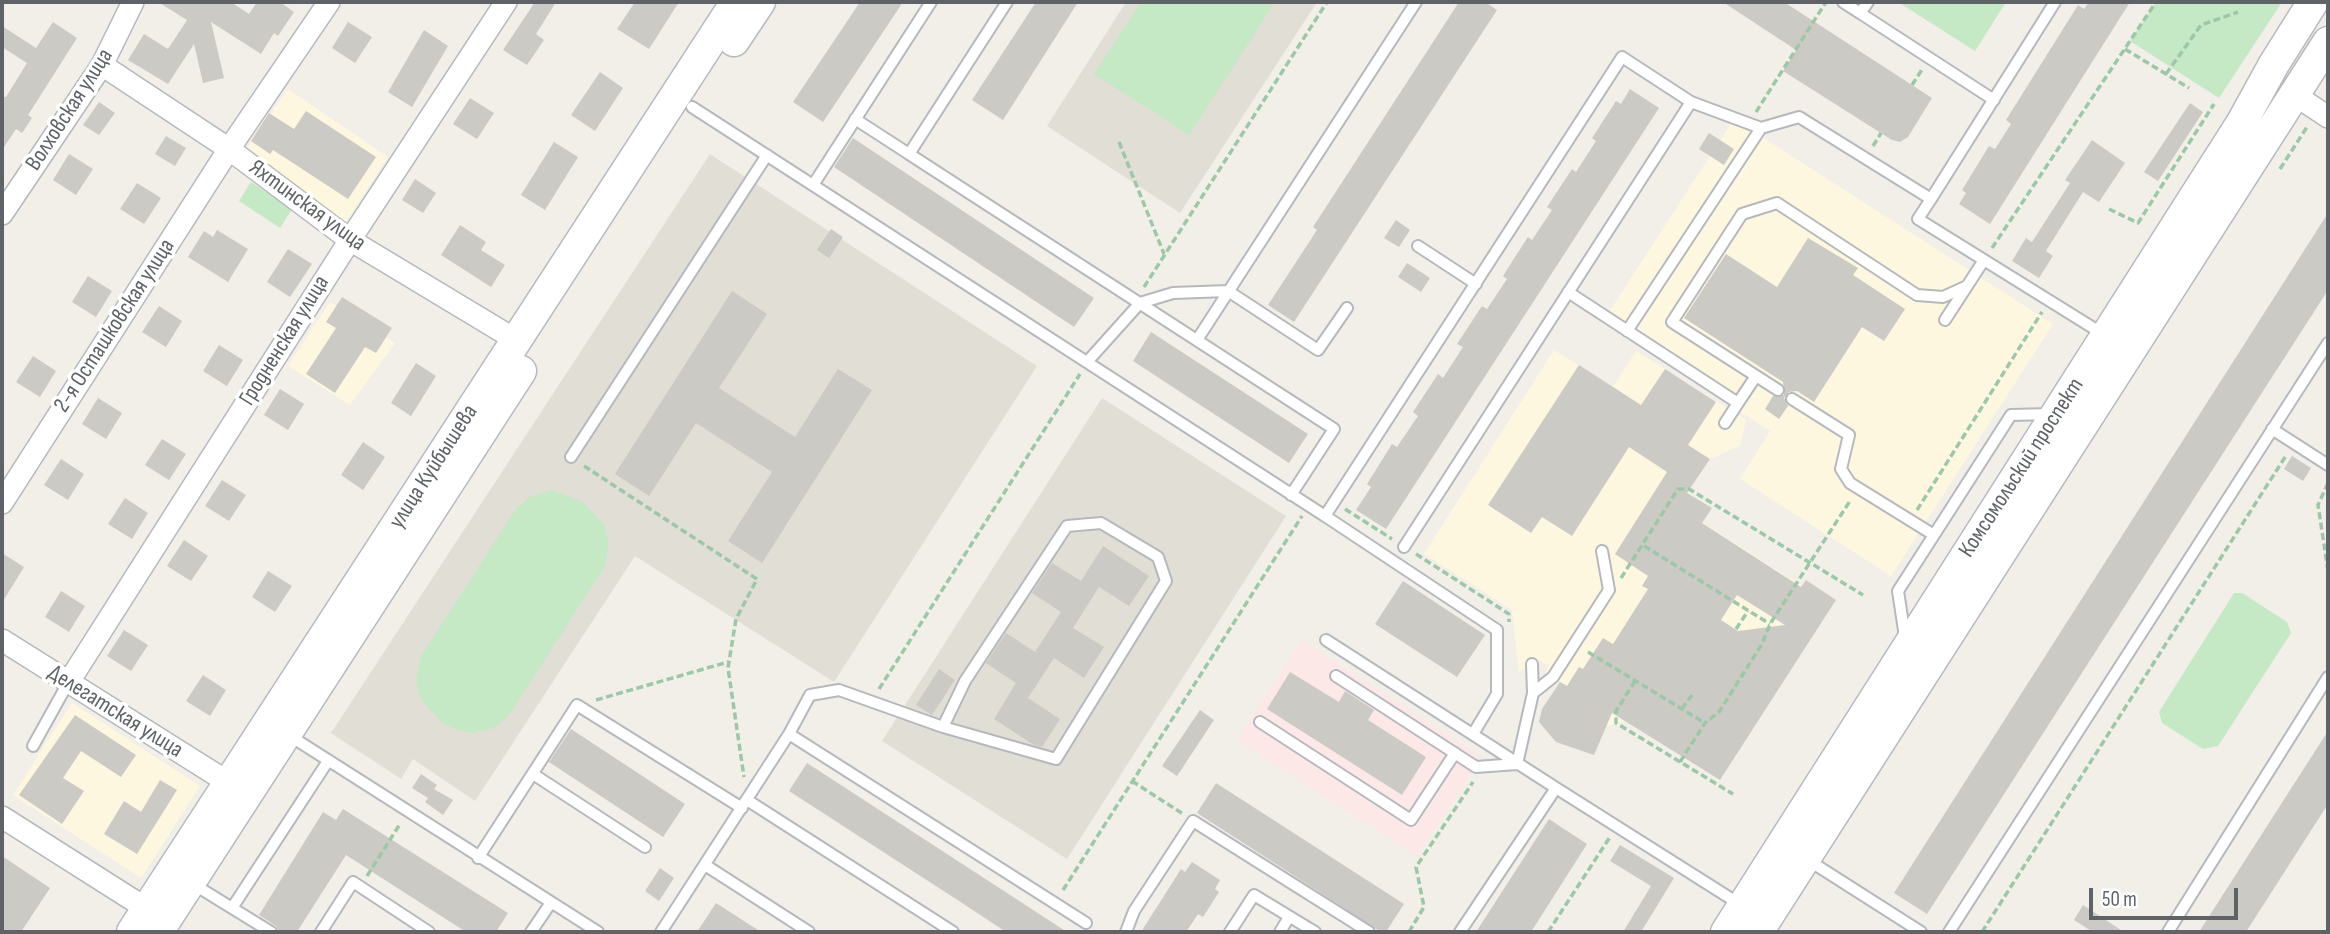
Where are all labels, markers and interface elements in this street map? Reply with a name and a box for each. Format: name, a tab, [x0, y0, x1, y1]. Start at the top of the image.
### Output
street label: Волховская улица	[20, 44, 120, 176]
street label: Яхтинская улица	[243, 154, 371, 258]
street label: 2-я Осташковская улица	[49, 234, 181, 418]
street label: Гродненская улица	[234, 271, 336, 411]
street label: Комсомольский проспект	[1954, 373, 2090, 563]
street label: улица Куйбышева	[384, 400, 484, 534]
street label: Делегатская улица	[42, 660, 188, 764]
scale bar	[2092, 874, 2241, 918]
text: 50 m	[2102, 887, 2137, 912]

